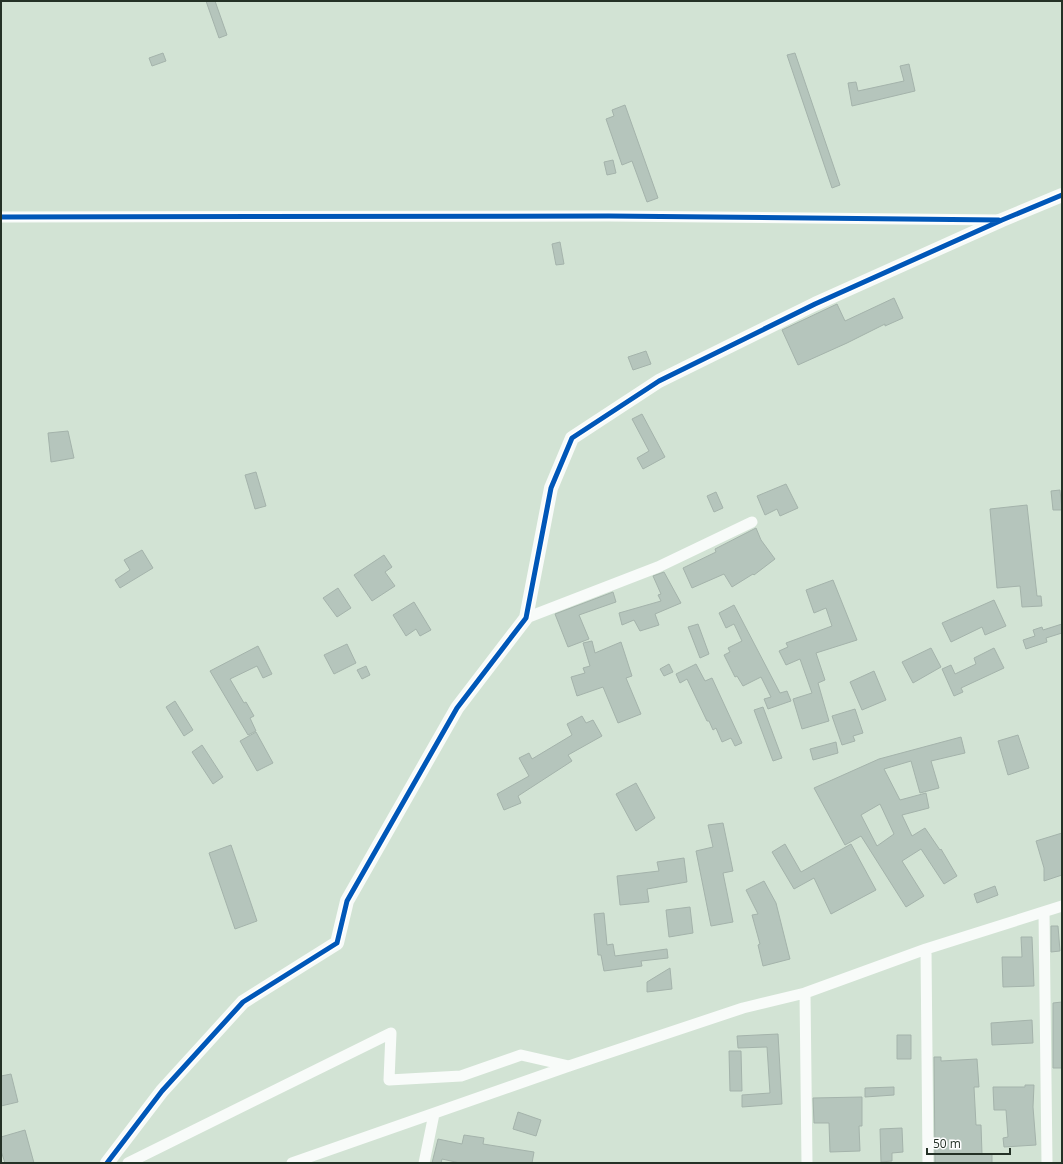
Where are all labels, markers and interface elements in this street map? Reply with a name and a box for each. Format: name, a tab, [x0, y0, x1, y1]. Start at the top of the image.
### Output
scale bar	[927, 1130, 1010, 1156]
text: 50 m	[933, 1135, 961, 1152]

